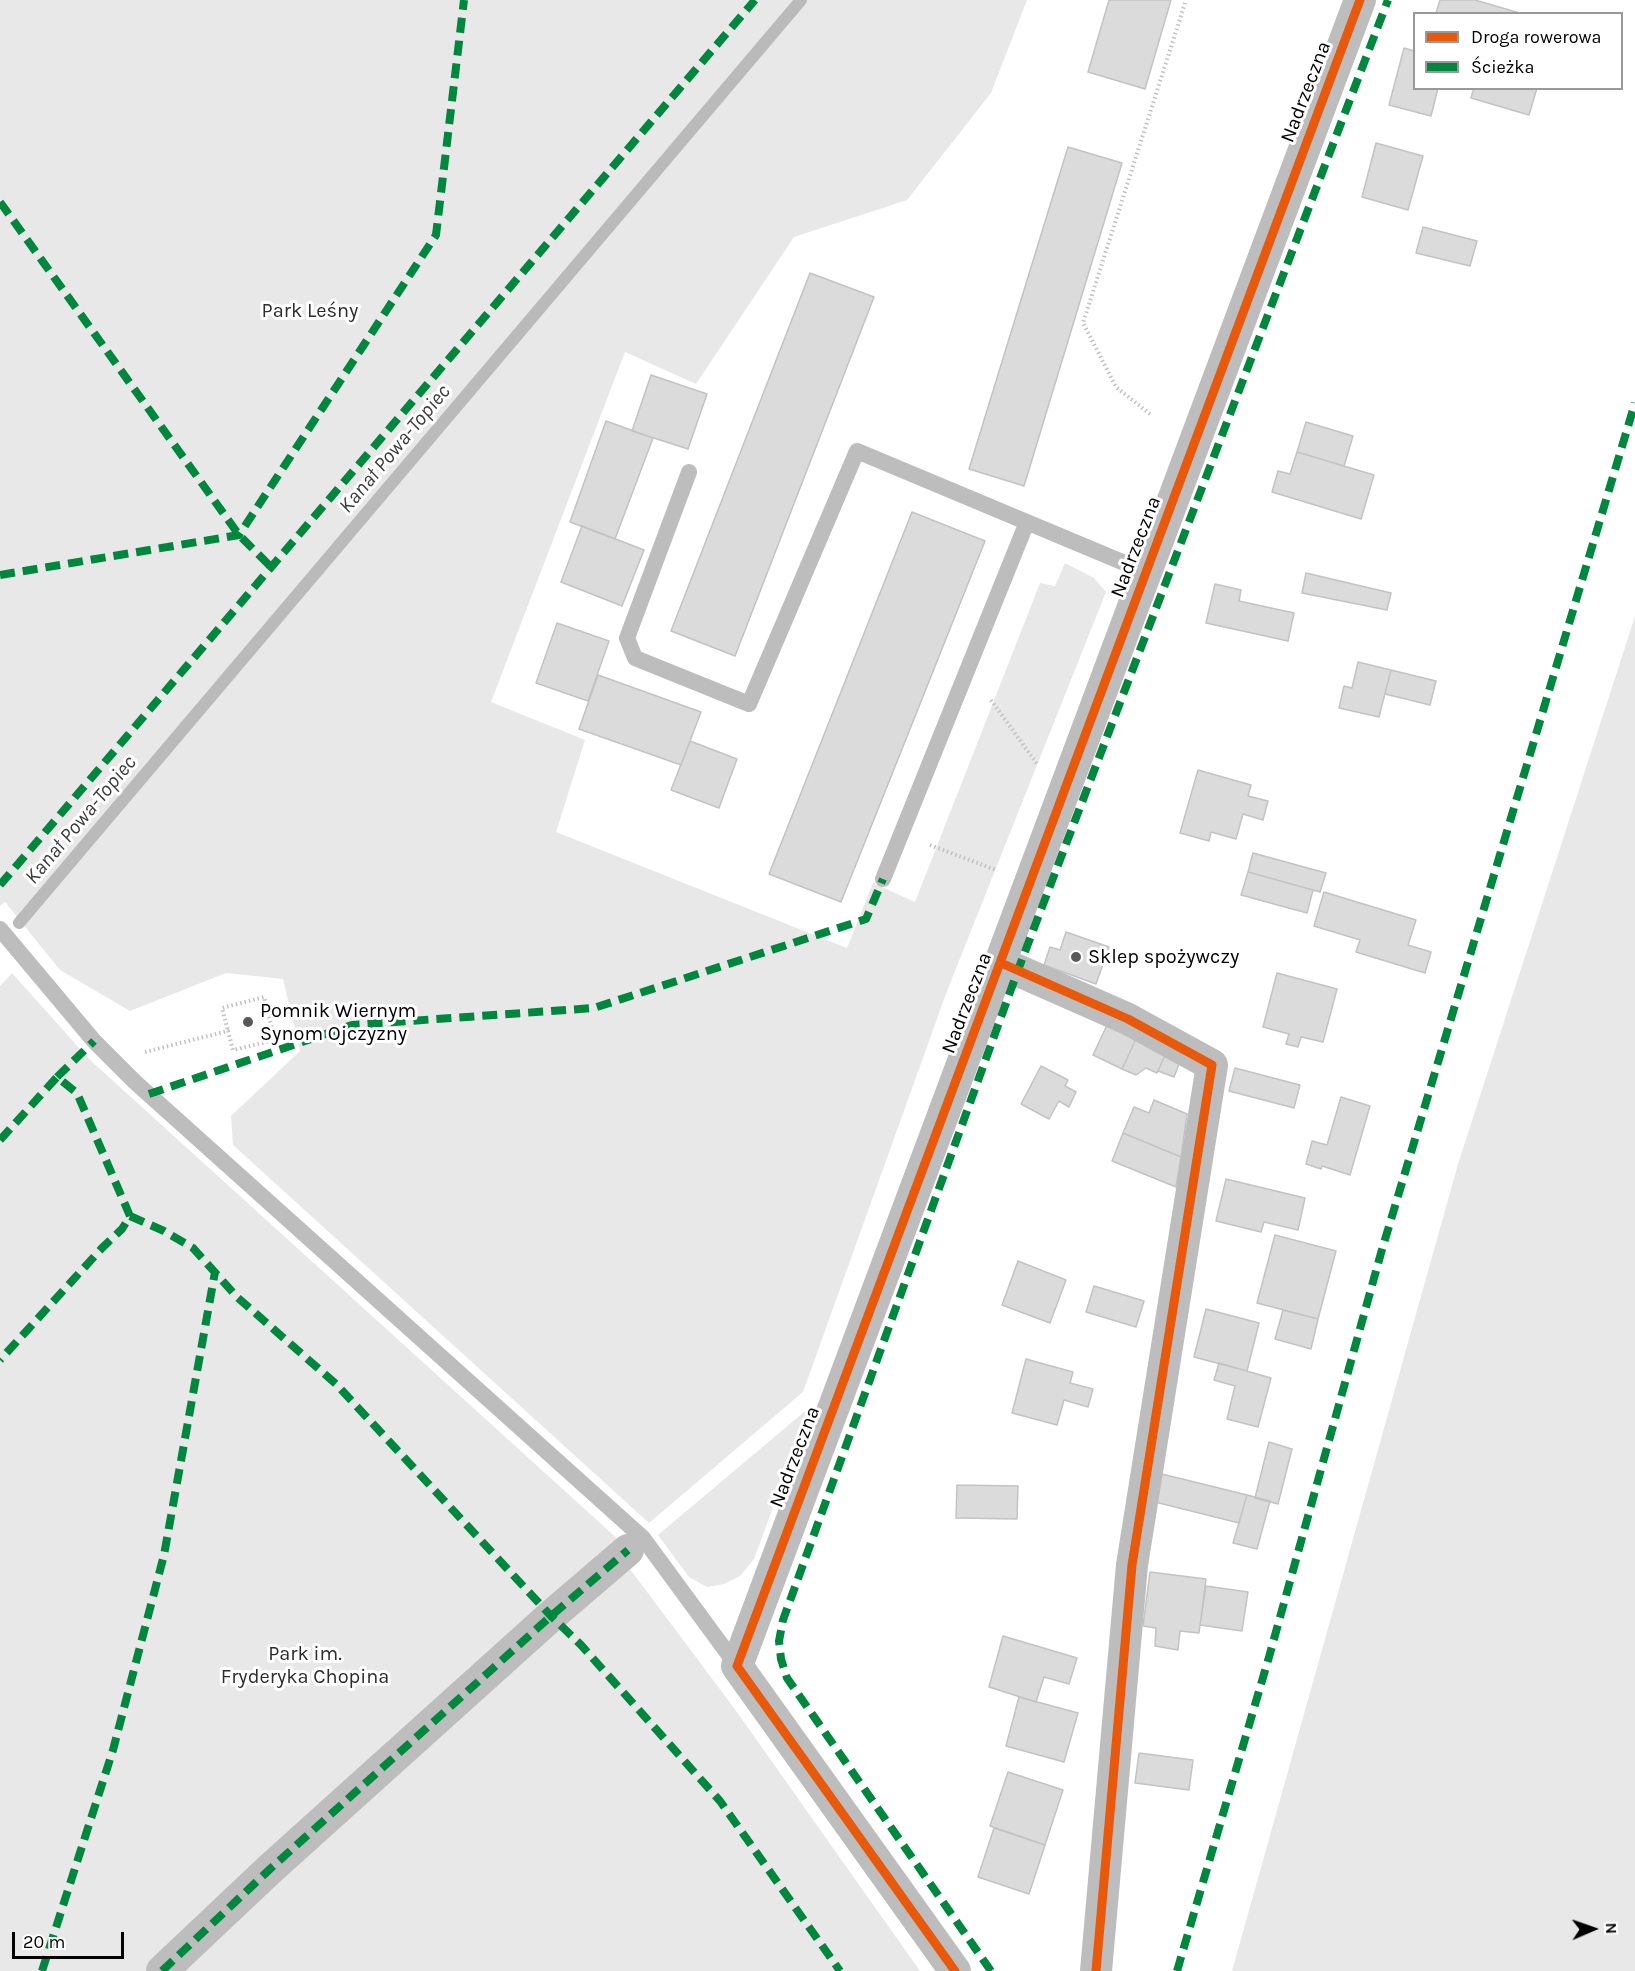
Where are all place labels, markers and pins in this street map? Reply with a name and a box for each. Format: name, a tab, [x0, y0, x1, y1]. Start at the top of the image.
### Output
place label: Sklep spożywczy	[1088, 945, 1239, 969]
marker: Sklep spożywczy	[1069, 950, 1083, 964]
place label: Pomnik Wiernym Synom Ojczyzny	[260, 999, 416, 1046]
marker: Pomnik Wiernym Synom Ojczyzny	[241, 1015, 255, 1029]

